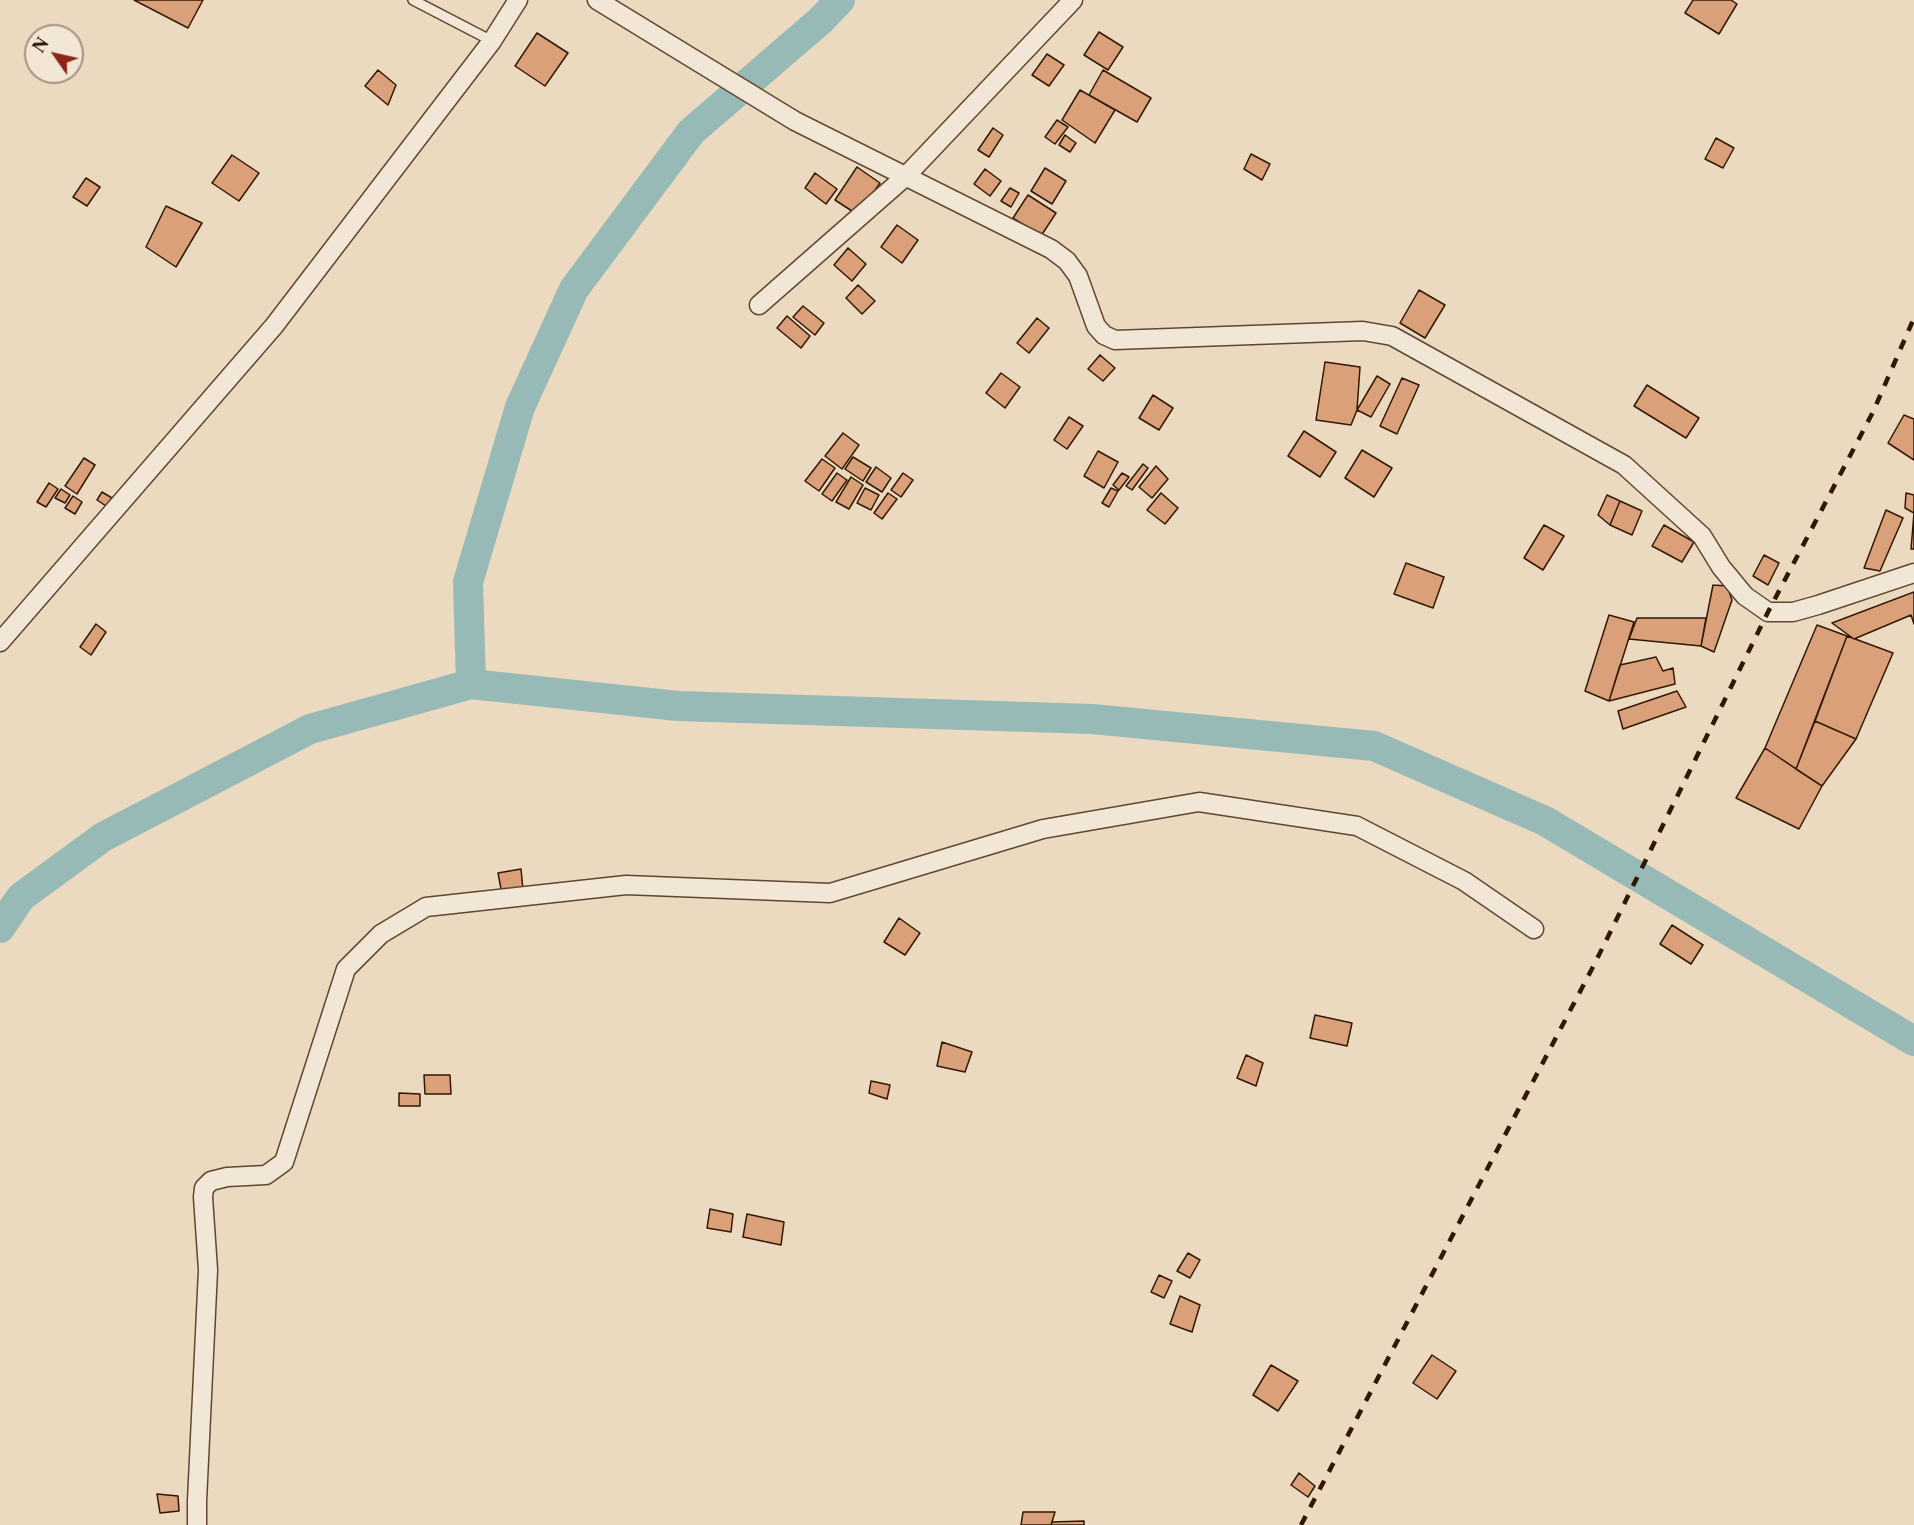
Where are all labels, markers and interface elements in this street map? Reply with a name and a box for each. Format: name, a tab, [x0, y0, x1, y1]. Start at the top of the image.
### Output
north arrow	[24, 24, 84, 84]
text: N	[29, 34, 53, 56]

